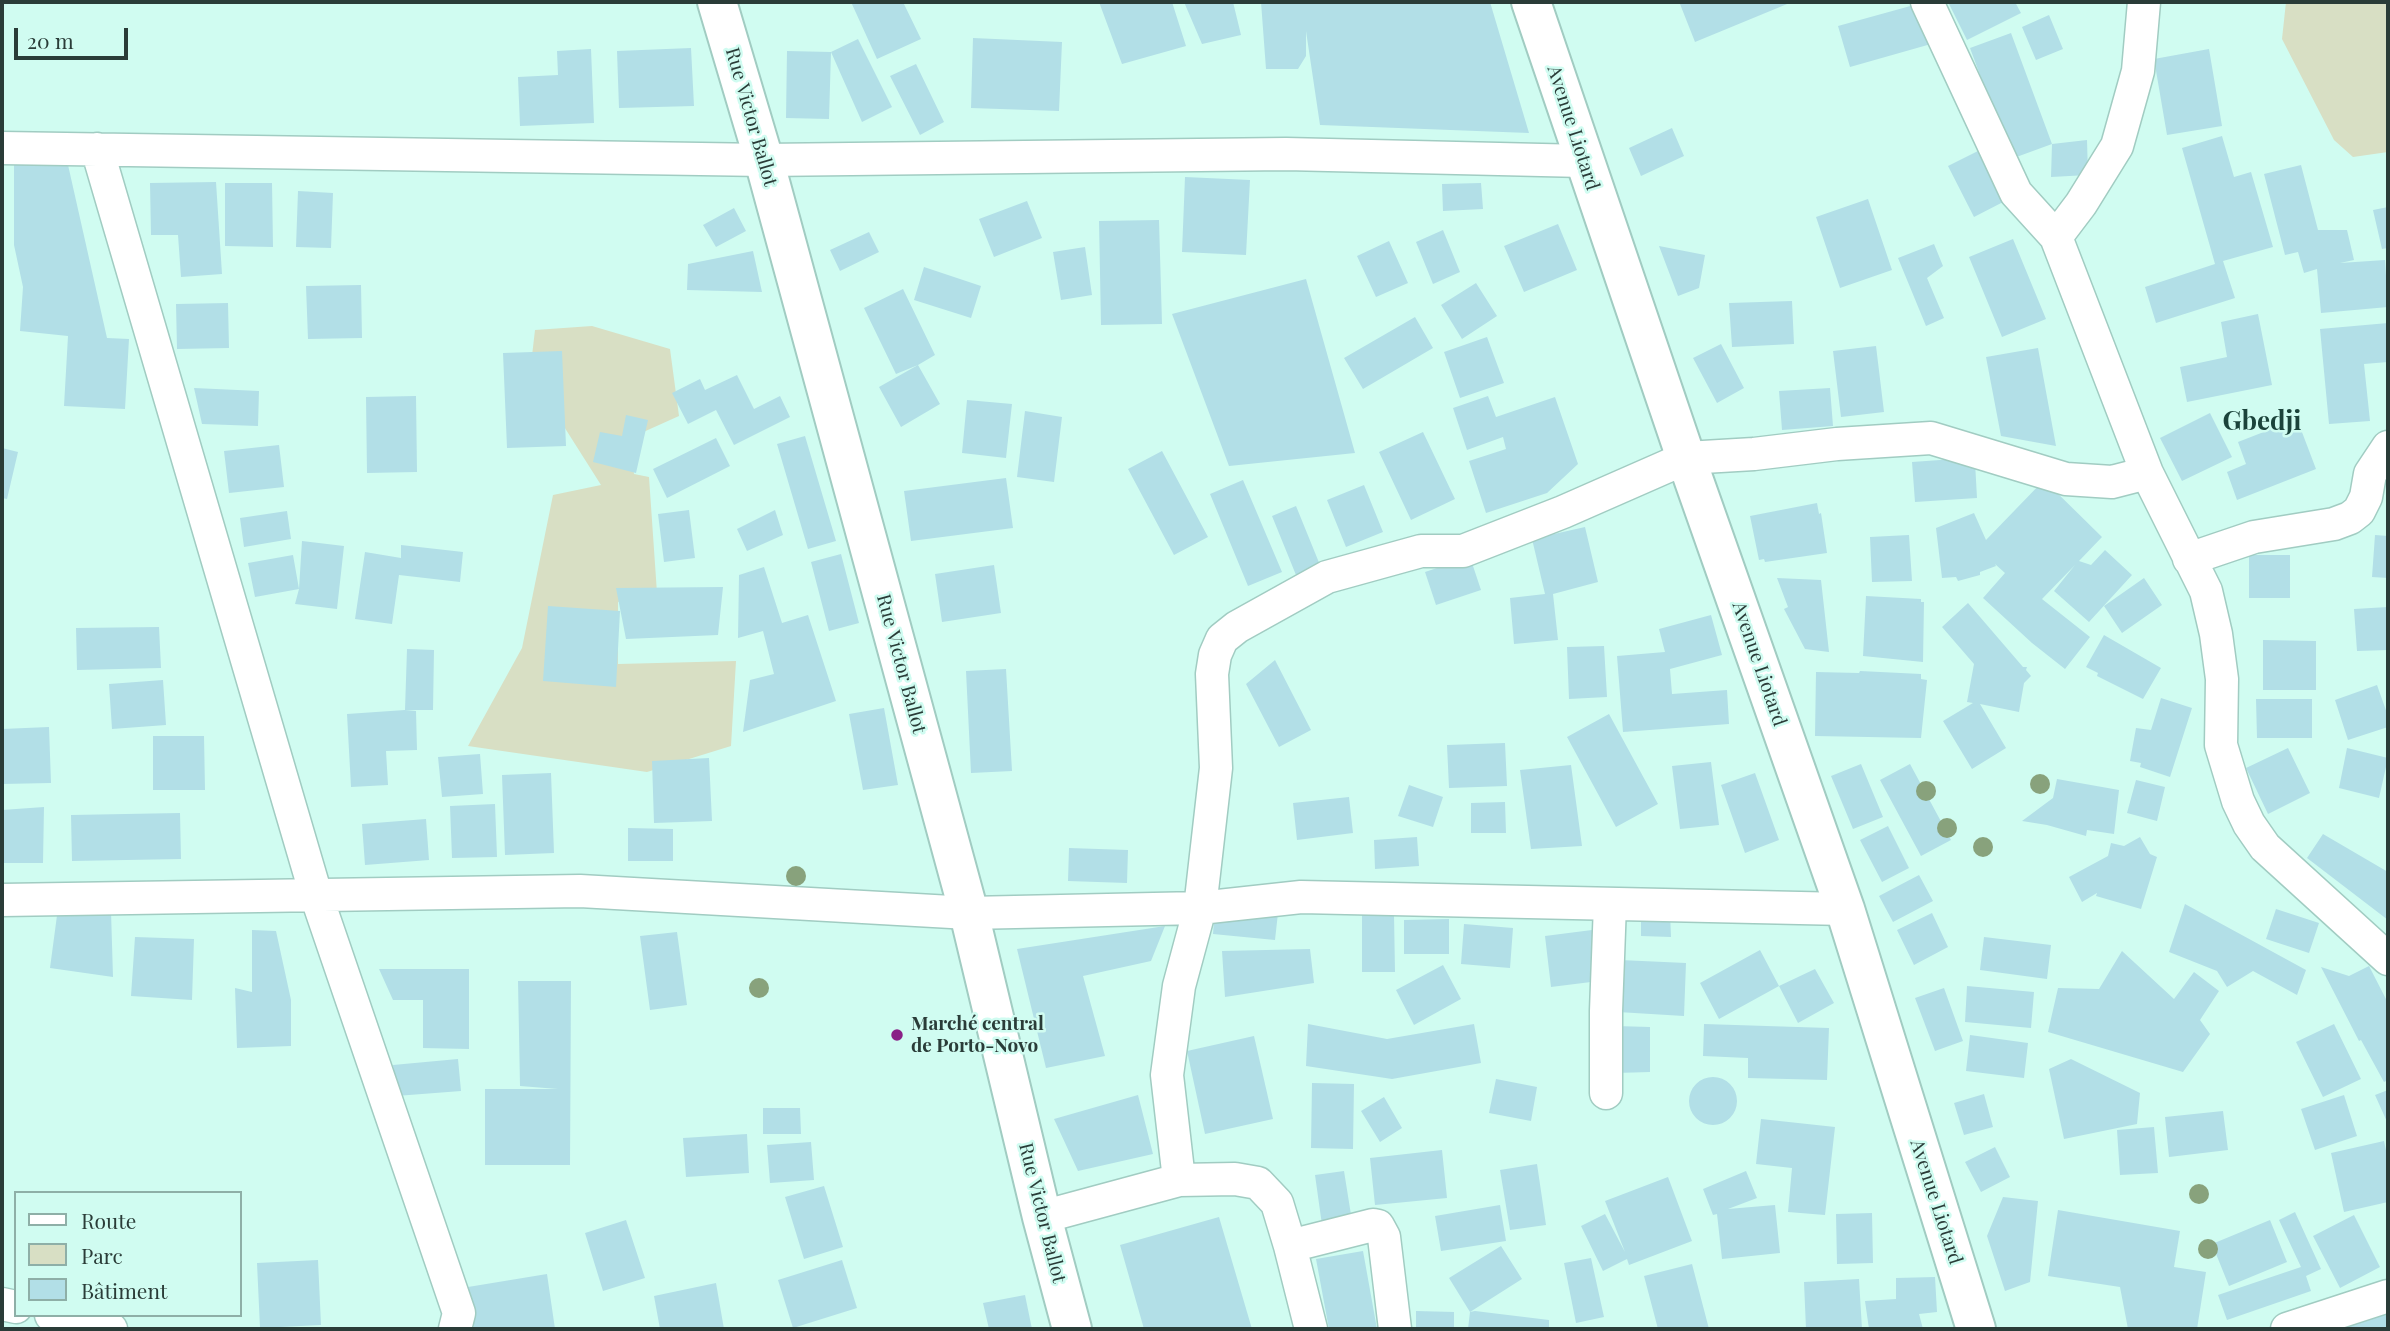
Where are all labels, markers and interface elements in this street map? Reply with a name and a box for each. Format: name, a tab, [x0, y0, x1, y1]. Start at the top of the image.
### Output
scale bar	[18, 14, 131, 58]
text: 20 m	[27, 26, 74, 54]
street label: Rue Victor Ballot	[720, 45, 782, 189]
street label: Avenue Liotard	[1542, 63, 1604, 193]
district label: Gbedji	[2223, 406, 2301, 438]
street label: Rue Victor Ballot	[871, 592, 931, 736]
street label: Avenue Liotard	[1727, 599, 1791, 729]
place label: Marché central de Porto-Novo	[911, 1013, 1044, 1057]
marker: Marché central de Porto-Novo	[889, 1027, 905, 1043]
street label: Avenue Liotard	[1905, 1137, 1967, 1267]
street label: Rue Victor Ballot	[1014, 1141, 1070, 1285]
legend	[14, 1191, 242, 1317]
text: Route	[81, 1206, 136, 1234]
text: Parc	[81, 1241, 123, 1269]
text: Bâtiment	[81, 1276, 167, 1304]

